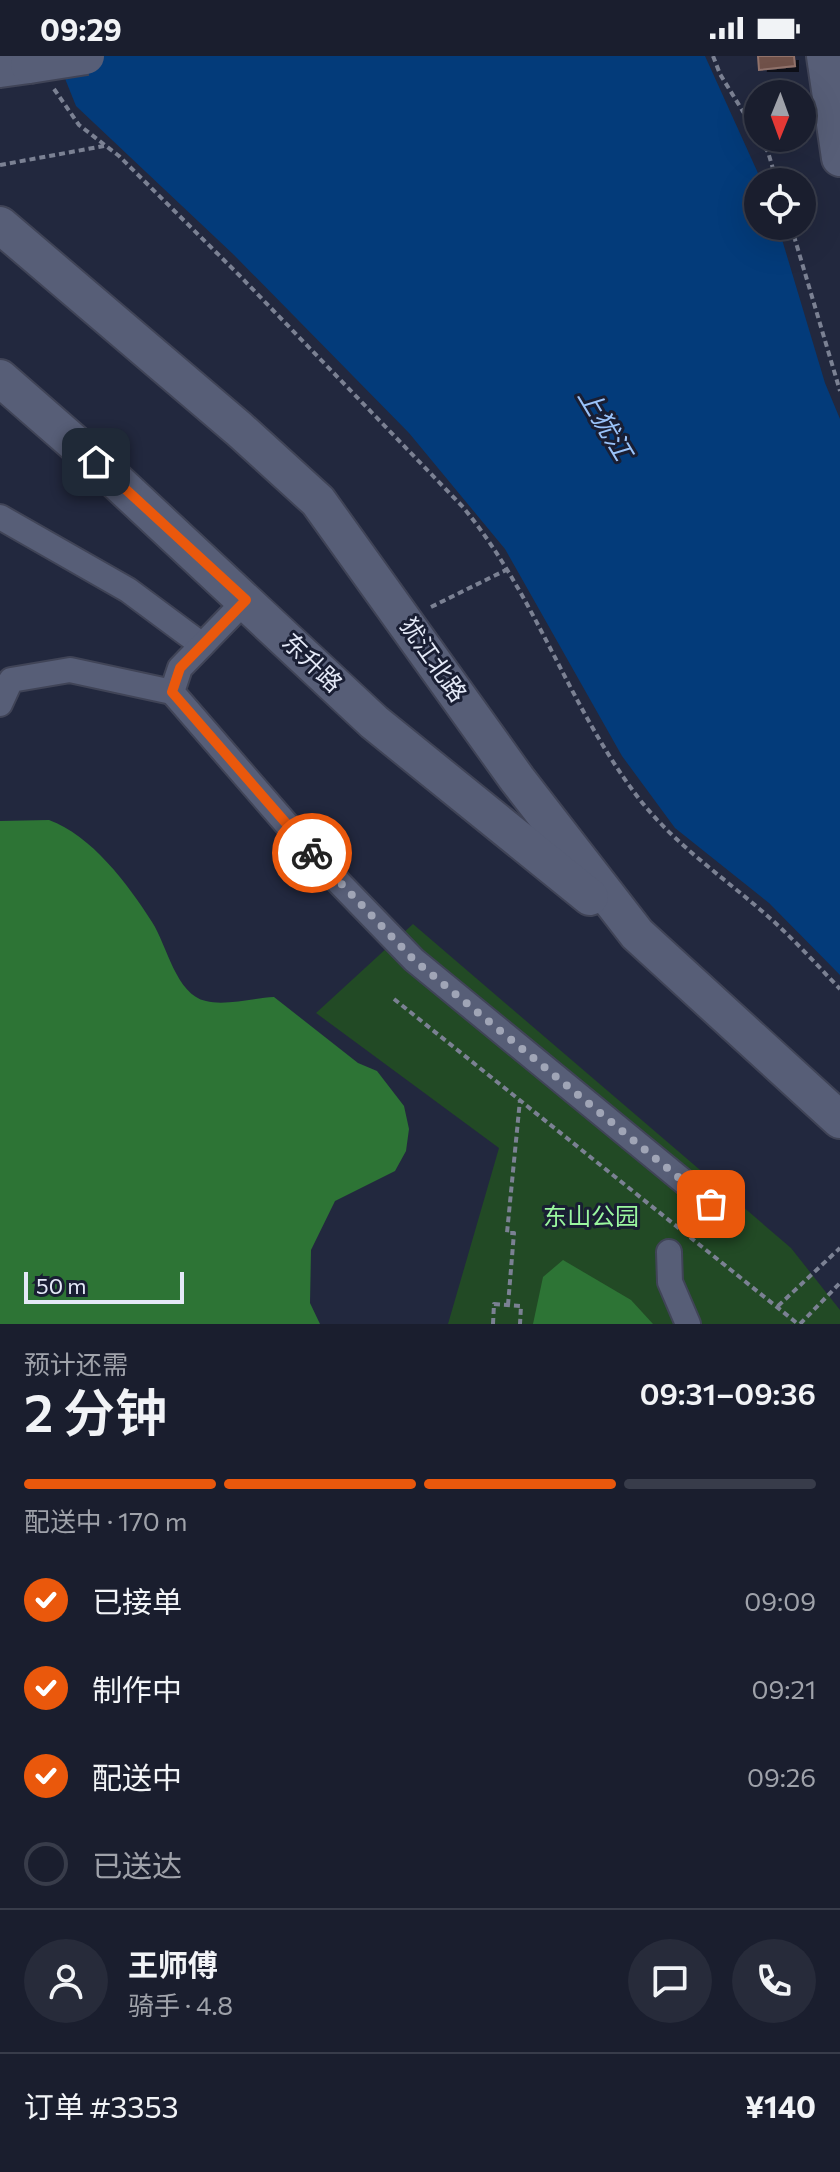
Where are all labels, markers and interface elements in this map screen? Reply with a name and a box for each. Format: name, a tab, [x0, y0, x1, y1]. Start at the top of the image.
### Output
text: 09:29	[40, 10, 122, 47]
north arrow	[744, 80, 816, 152]
map controls	[744, 80, 816, 240]
button: locate	[744, 168, 816, 240]
water label: 上犹江	[573, 382, 641, 467]
pin	[62, 428, 130, 496]
icon: home	[74, 440, 118, 484]
street label: 犹江北路	[395, 612, 474, 707]
street label: 东升路	[277, 626, 349, 697]
courier	[272, 813, 352, 893]
icon: bike	[290, 831, 334, 875]
pin	[677, 1170, 745, 1238]
icon: bag	[689, 1182, 733, 1226]
park label: 东山公园	[543, 1201, 639, 1230]
scale bar	[24, 1268, 184, 1304]
text: 50 m	[36, 1272, 86, 1299]
text: 预计还需	[24, 1348, 128, 1379]
text: 09:31–09:36	[640, 1374, 816, 1411]
text: 2 分钟	[24, 1379, 167, 1443]
text: 配送中 · 170 m	[24, 1505, 188, 1536]
icon: check	[24, 1578, 68, 1622]
text: 已接单	[92, 1582, 182, 1619]
text: 09:09	[744, 1585, 816, 1616]
icon: check	[24, 1666, 68, 1710]
text: 制作中	[92, 1670, 182, 1707]
text: 09:21	[752, 1673, 816, 1704]
icon: check	[24, 1754, 68, 1798]
text: 配送中	[92, 1758, 182, 1795]
text: 09:26	[747, 1761, 816, 1792]
text: 已送达	[92, 1846, 182, 1883]
button: person	[24, 1939, 108, 2023]
button: chat	[628, 1939, 712, 2023]
button: phone	[732, 1939, 816, 2023]
text: 王师傅	[128, 1945, 218, 1982]
text: 骑手 · 4.8	[128, 1989, 233, 2020]
text: 订单 #3353	[24, 2087, 179, 2124]
text: ¥140	[745, 2087, 816, 2124]

